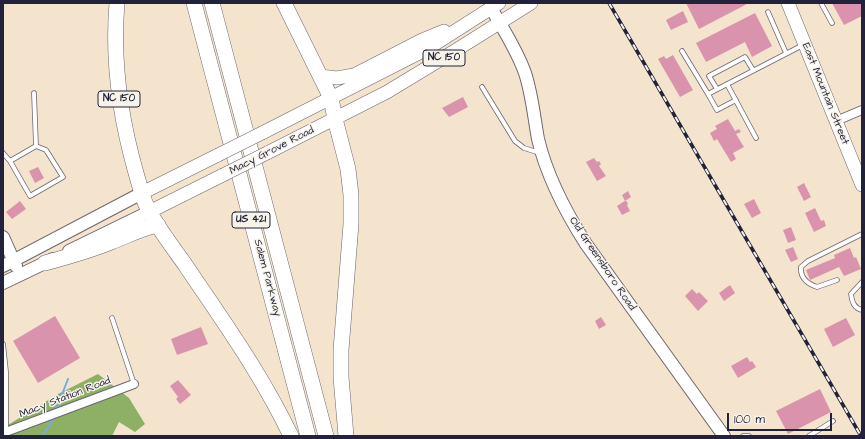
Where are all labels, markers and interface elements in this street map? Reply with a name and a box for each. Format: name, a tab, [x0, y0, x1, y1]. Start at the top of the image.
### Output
street label: East Mountain Street	[799, 41, 851, 147]
road number: NC 150	[423, 50, 465, 66]
road number: NC 150	[98, 91, 140, 107]
street label: Macy Grove Road	[227, 124, 317, 178]
road number: US 421	[232, 212, 270, 228]
street label: Old Greensboro Road	[566, 215, 638, 313]
street label: Salem Parkway	[250, 238, 284, 318]
street label: Macy Station Road	[18, 375, 112, 421]
scale bar	[729, 405, 834, 431]
text: 100 m	[734, 411, 765, 428]

